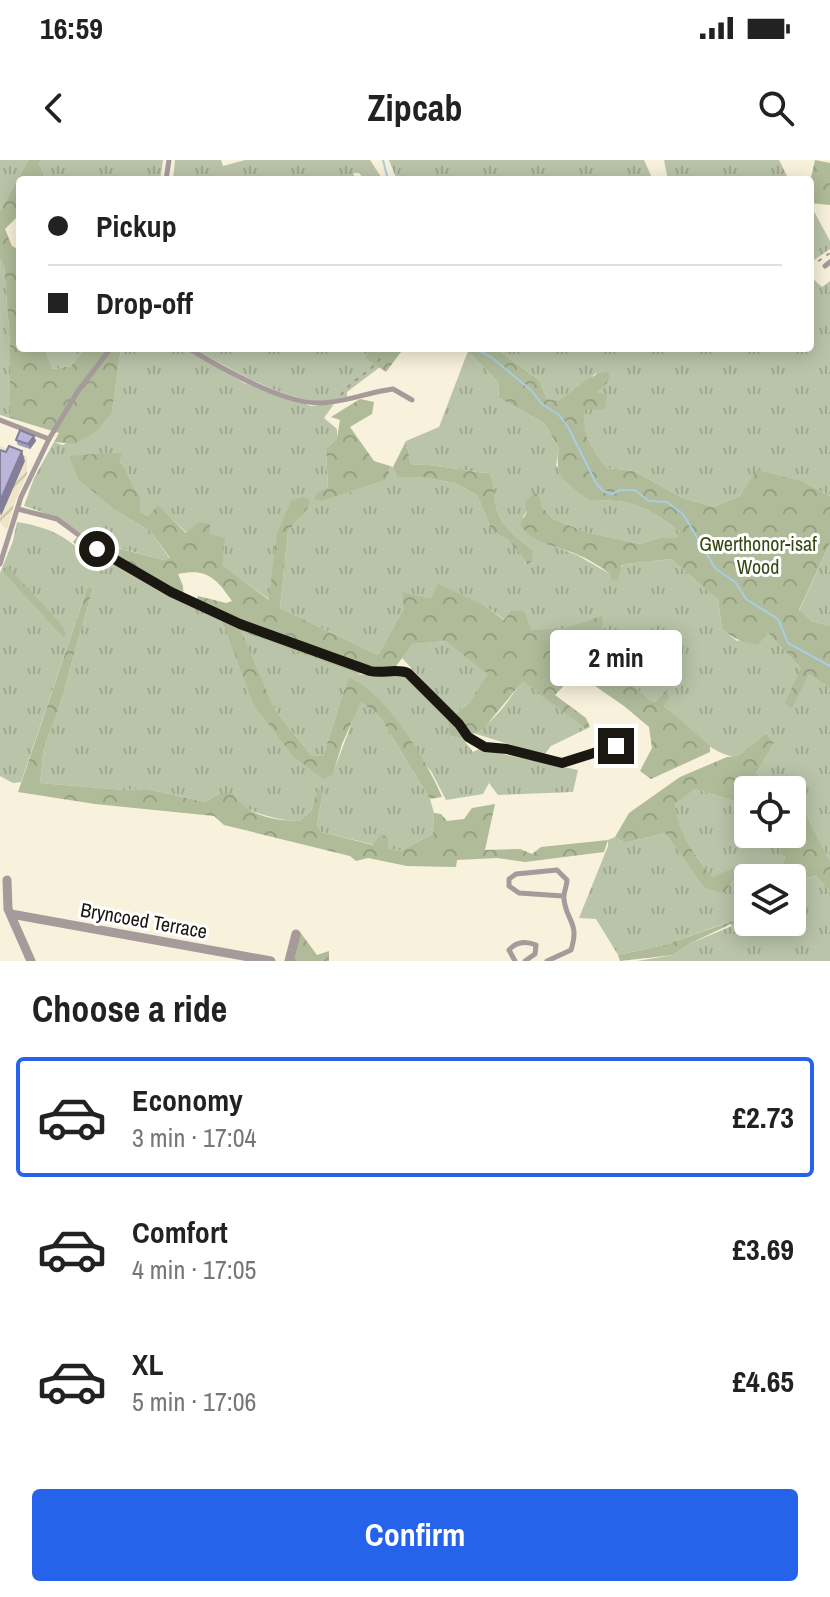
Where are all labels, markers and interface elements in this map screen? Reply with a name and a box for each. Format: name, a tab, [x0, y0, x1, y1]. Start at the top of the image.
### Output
text: 16:59	[40, 8, 103, 48]
text: Zipcab	[367, 84, 463, 132]
icon: back	[32, 86, 76, 130]
icon: search	[754, 86, 798, 130]
text: Pickup	[96, 206, 177, 246]
text: Drop-off	[96, 283, 193, 323]
park label: Gwerthonor-isaf Wood	[699, 530, 817, 580]
route start	[79, 531, 115, 567]
callout: 2 min	[550, 630, 682, 686]
text: 2 min	[588, 640, 644, 675]
route end	[598, 728, 634, 764]
map controls	[734, 776, 806, 936]
button: locate	[734, 776, 806, 848]
button: layers	[734, 864, 806, 936]
street label: Bryncoed Terrace	[79, 896, 209, 944]
text: Choose a ride	[32, 985, 227, 1033]
text: Economy	[132, 1080, 243, 1120]
icon: car	[36, 1081, 108, 1153]
text: £2.73	[732, 1097, 794, 1137]
text: 3 min · 17:04	[132, 1120, 256, 1155]
text: Comfort	[132, 1212, 228, 1252]
icon: car	[36, 1213, 108, 1285]
text: £3.69	[732, 1229, 794, 1269]
text: 4 min · 17:05	[132, 1252, 256, 1287]
text: XL	[132, 1344, 163, 1384]
icon: car	[36, 1345, 108, 1417]
text: £4.65	[732, 1361, 794, 1401]
text: 5 min · 17:06	[132, 1384, 256, 1419]
button: Confirm	[32, 1489, 798, 1581]

